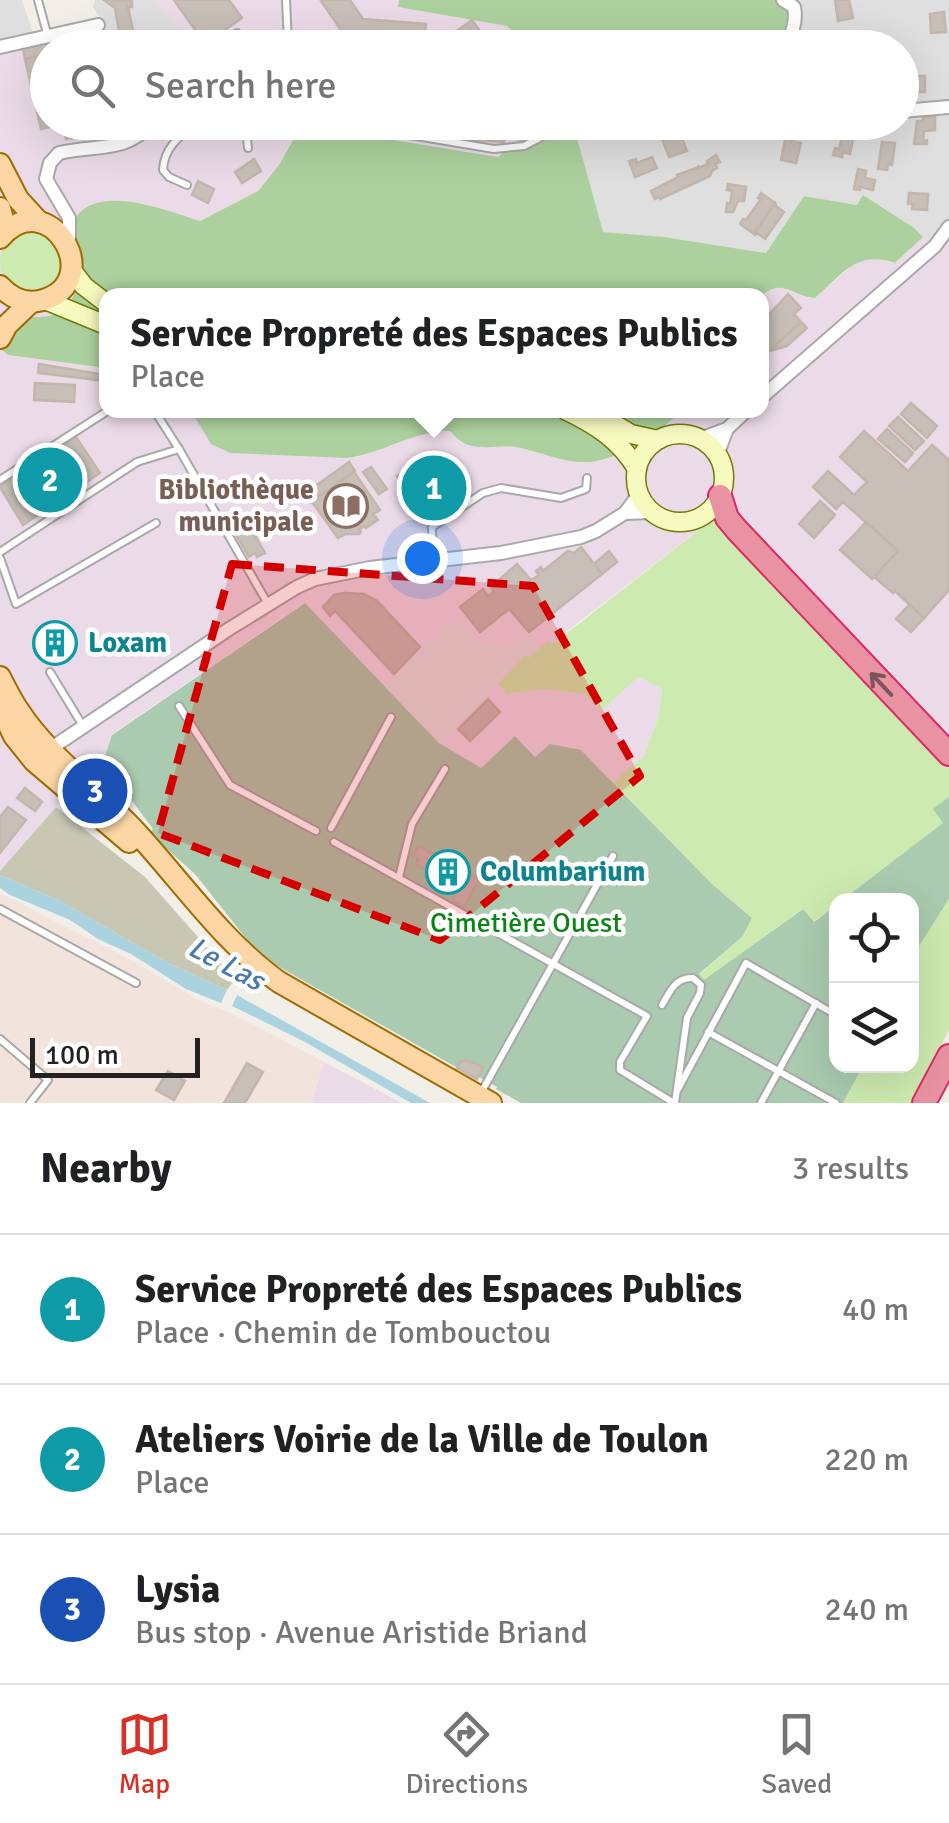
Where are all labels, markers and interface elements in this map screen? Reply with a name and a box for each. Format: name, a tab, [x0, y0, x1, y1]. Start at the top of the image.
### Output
search box	[30, 30, 919, 140]
icon: search	[65, 58, 120, 113]
text: Search here	[145, 62, 337, 109]
popup	[99, 288, 769, 418]
text: Service Propreté des Espaces Publics	[130, 310, 738, 357]
text: Place	[130, 357, 205, 396]
pin: 2	[18, 442, 82, 518]
pin: 1	[402, 450, 466, 526]
place label: Bibliothèque municipale	[158, 473, 314, 539]
library icon: Bibliothèque municipale	[323, 483, 369, 529]
your location	[397, 533, 448, 584]
building icon: Loxam	[32, 620, 78, 666]
place label: Loxam	[88, 626, 167, 660]
one-way arrow	[870, 672, 893, 697]
pin: 3	[62, 754, 128, 828]
building icon: Columbarium	[425, 849, 471, 895]
place label: Columbarium	[480, 855, 645, 889]
map controls	[829, 893, 919, 1073]
button: locate	[829, 893, 919, 983]
park label: Cimetière Ouest	[430, 906, 622, 940]
water label: Le Las	[182, 929, 273, 1001]
button: layers	[829, 983, 919, 1073]
scale bar	[30, 1033, 200, 1078]
text: 100 m	[45, 1038, 119, 1072]
text: Nearby	[40, 1143, 172, 1194]
text: 3 results	[792, 1149, 909, 1188]
text: Service Propreté des Espaces Publics	[135, 1266, 742, 1313]
text: 1	[64, 1290, 81, 1329]
text: 40 m	[842, 1290, 909, 1329]
text: Place · Chemin de Tombouctou	[135, 1313, 551, 1352]
text: Ateliers Voirie de la Ville de Toulon	[135, 1416, 709, 1463]
text: 2	[64, 1440, 81, 1479]
text: 220 m	[825, 1440, 909, 1479]
text: Place	[135, 1463, 210, 1502]
text: Lysia	[135, 1566, 221, 1613]
text: 3	[64, 1590, 81, 1629]
text: 240 m	[825, 1590, 909, 1629]
text: Bus stop · Avenue Aristide Briand	[135, 1613, 588, 1652]
tab: Map	[117, 1707, 172, 1801]
tab: Directions	[406, 1707, 528, 1801]
tab: Saved	[762, 1707, 832, 1801]

